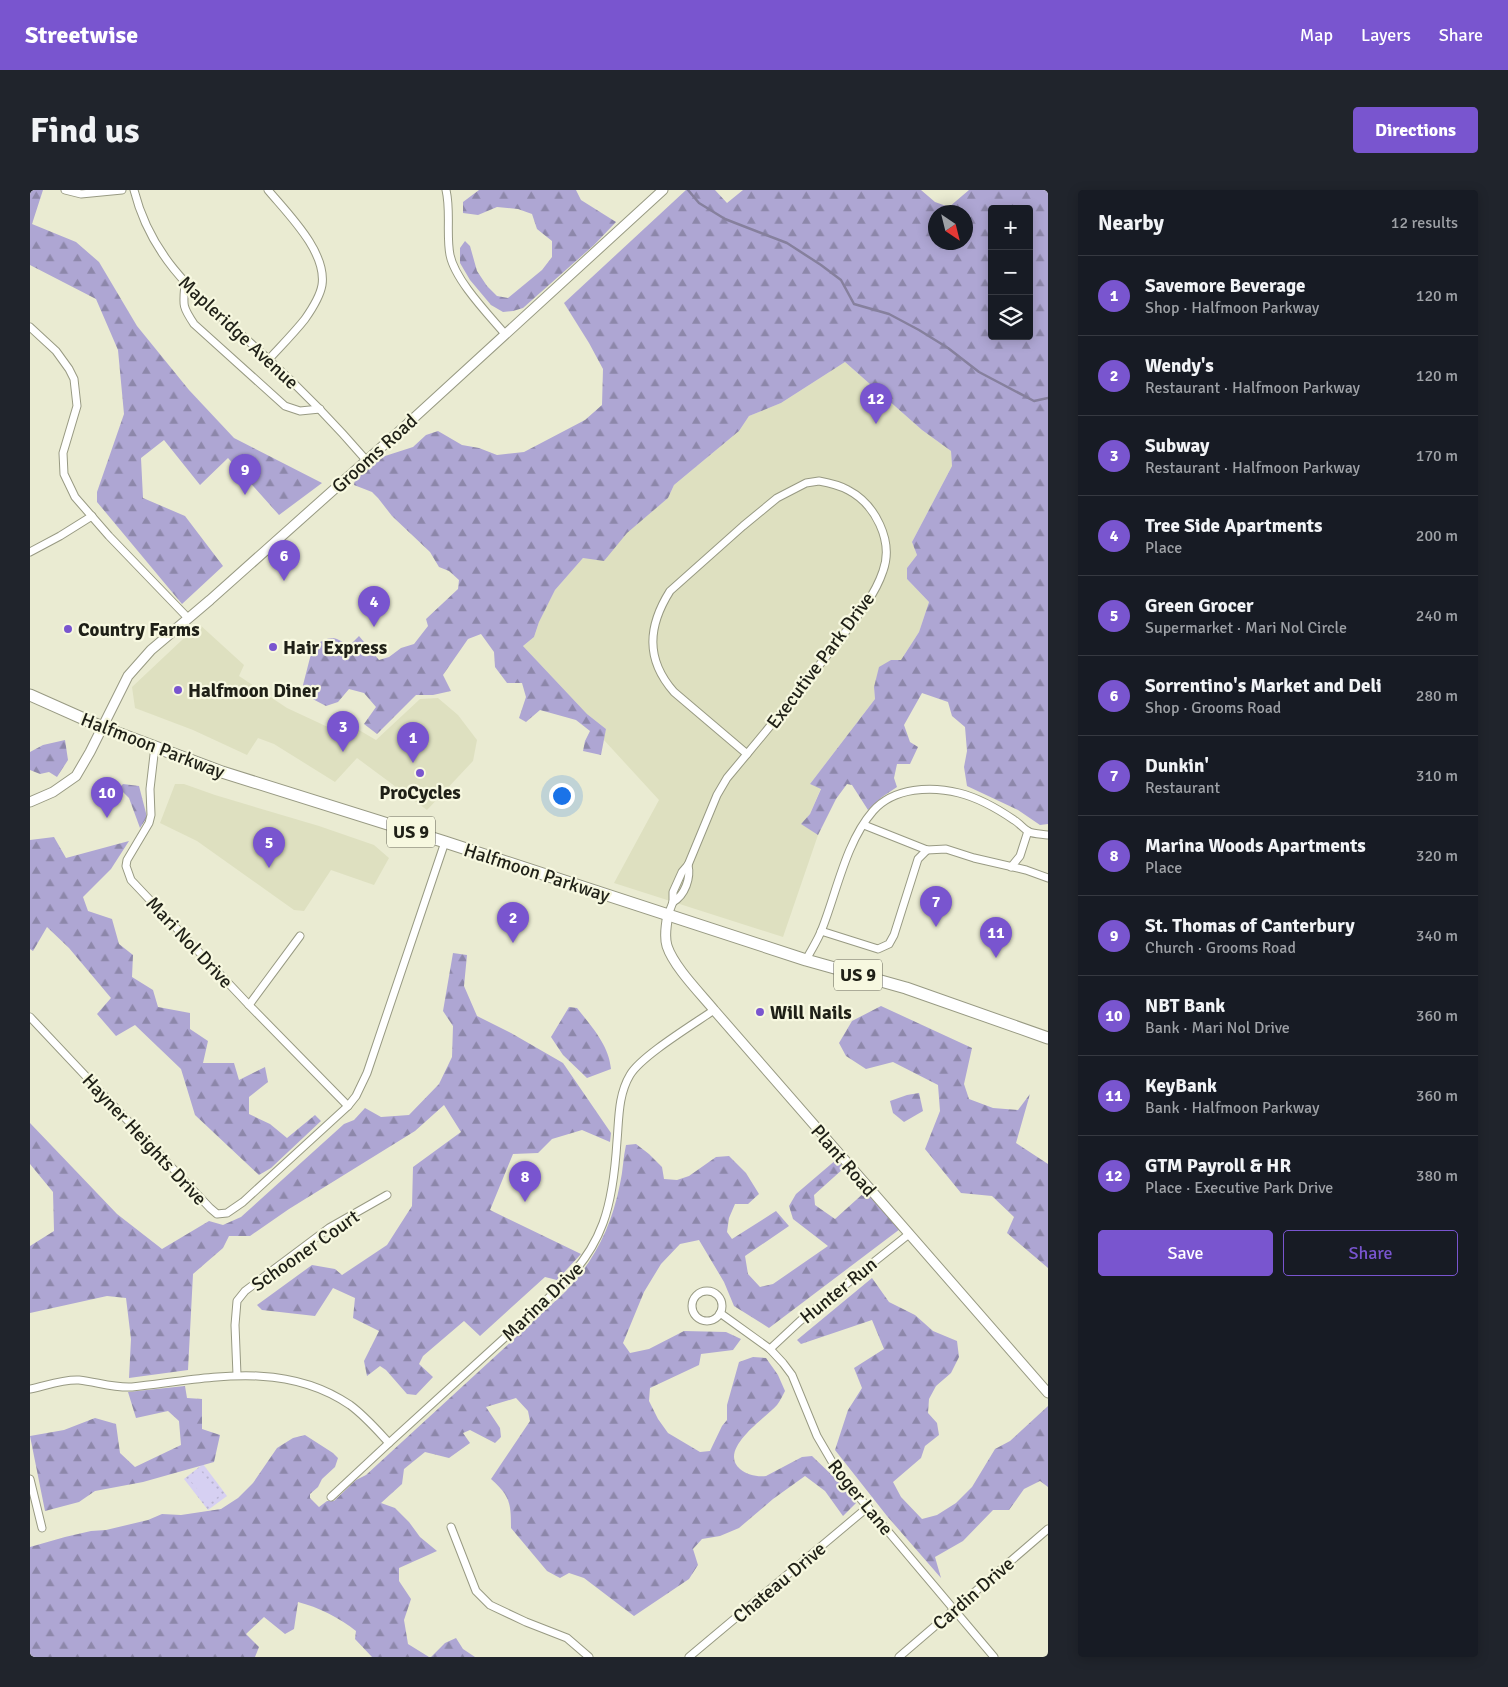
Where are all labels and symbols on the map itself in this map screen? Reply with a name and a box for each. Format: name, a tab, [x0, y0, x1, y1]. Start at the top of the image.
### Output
north arrow	[928, 205, 973, 250]
street label: Mapleridge Avenue	[173, 271, 303, 395]
pin: 12	[860, 383, 892, 424]
street label: Grooms Road	[327, 409, 422, 498]
pin: 9	[229, 454, 261, 495]
pin: 6	[268, 540, 300, 581]
pin: 4	[358, 586, 390, 627]
street label: Executive Park Drive	[762, 587, 880, 734]
place label: Country Farms	[78, 618, 200, 642]
marker: Country Farms	[62, 623, 74, 635]
place label: Hair Express	[283, 636, 387, 660]
marker: Hair Express	[267, 641, 279, 653]
place label: Halfmoon Diner	[188, 679, 319, 703]
marker: Halfmoon Diner	[172, 684, 184, 696]
street label: Halfmoon Parkway	[77, 707, 228, 784]
pin: 3	[327, 711, 359, 752]
pin: 1	[397, 722, 429, 763]
marker: ProCycles	[414, 767, 426, 779]
pin: 10	[91, 777, 123, 818]
place label: ProCycles	[379, 781, 461, 805]
your location	[549, 783, 575, 809]
road number: US 9	[387, 816, 435, 848]
pin: 5	[253, 827, 285, 868]
street label: Halfmoon Parkway	[461, 838, 613, 908]
pin: 7	[920, 886, 952, 927]
street label: Mari Nol Drive	[141, 892, 238, 994]
pin: 2	[497, 902, 529, 943]
pin: 11	[980, 917, 1012, 958]
road number: US 9	[834, 960, 882, 990]
place label: Will Nails	[770, 1001, 852, 1025]
marker: Will Nails	[754, 1006, 766, 1018]
street label: Hayner Heights Drive	[77, 1069, 212, 1211]
street label: Plant Road	[805, 1120, 881, 1202]
pin: 8	[509, 1161, 541, 1202]
street label: Schooner Court	[247, 1205, 364, 1297]
street label: Hunter Run	[795, 1252, 882, 1329]
street label: Marina Drive	[497, 1257, 588, 1347]
street label: Roger Lane	[822, 1455, 898, 1541]
street label: Chateau Drive	[728, 1537, 831, 1629]
street label: Cardin Drive	[928, 1552, 1019, 1636]

